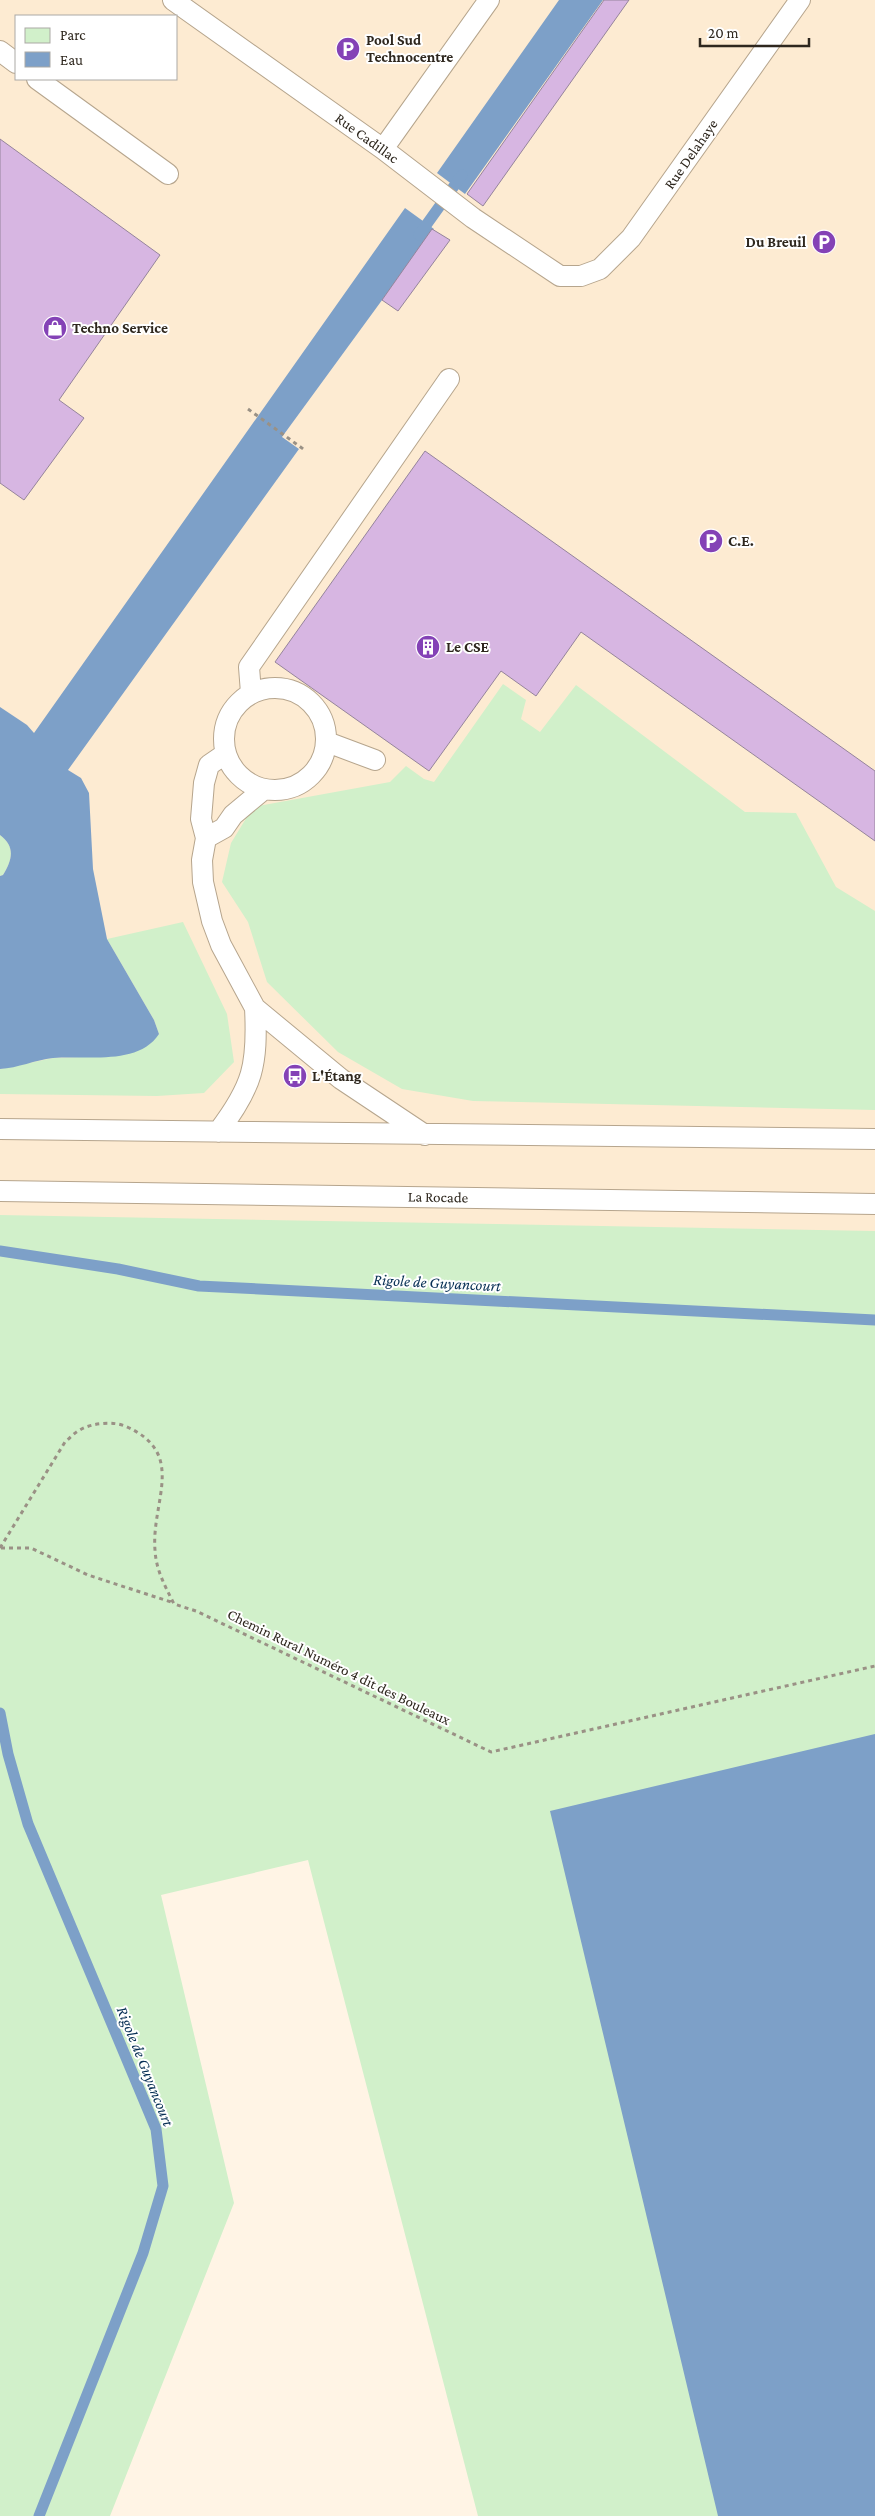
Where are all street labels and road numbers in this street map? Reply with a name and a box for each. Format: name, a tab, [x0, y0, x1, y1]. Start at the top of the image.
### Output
street label: Rue Cadillac	[332, 110, 402, 167]
street label: Rue Delahaye	[661, 116, 722, 192]
street label: La Rocade	[408, 1188, 469, 1206]
street label: Chemin Rural Numéro 4 dit des Bouleaux	[225, 1606, 453, 1728]

